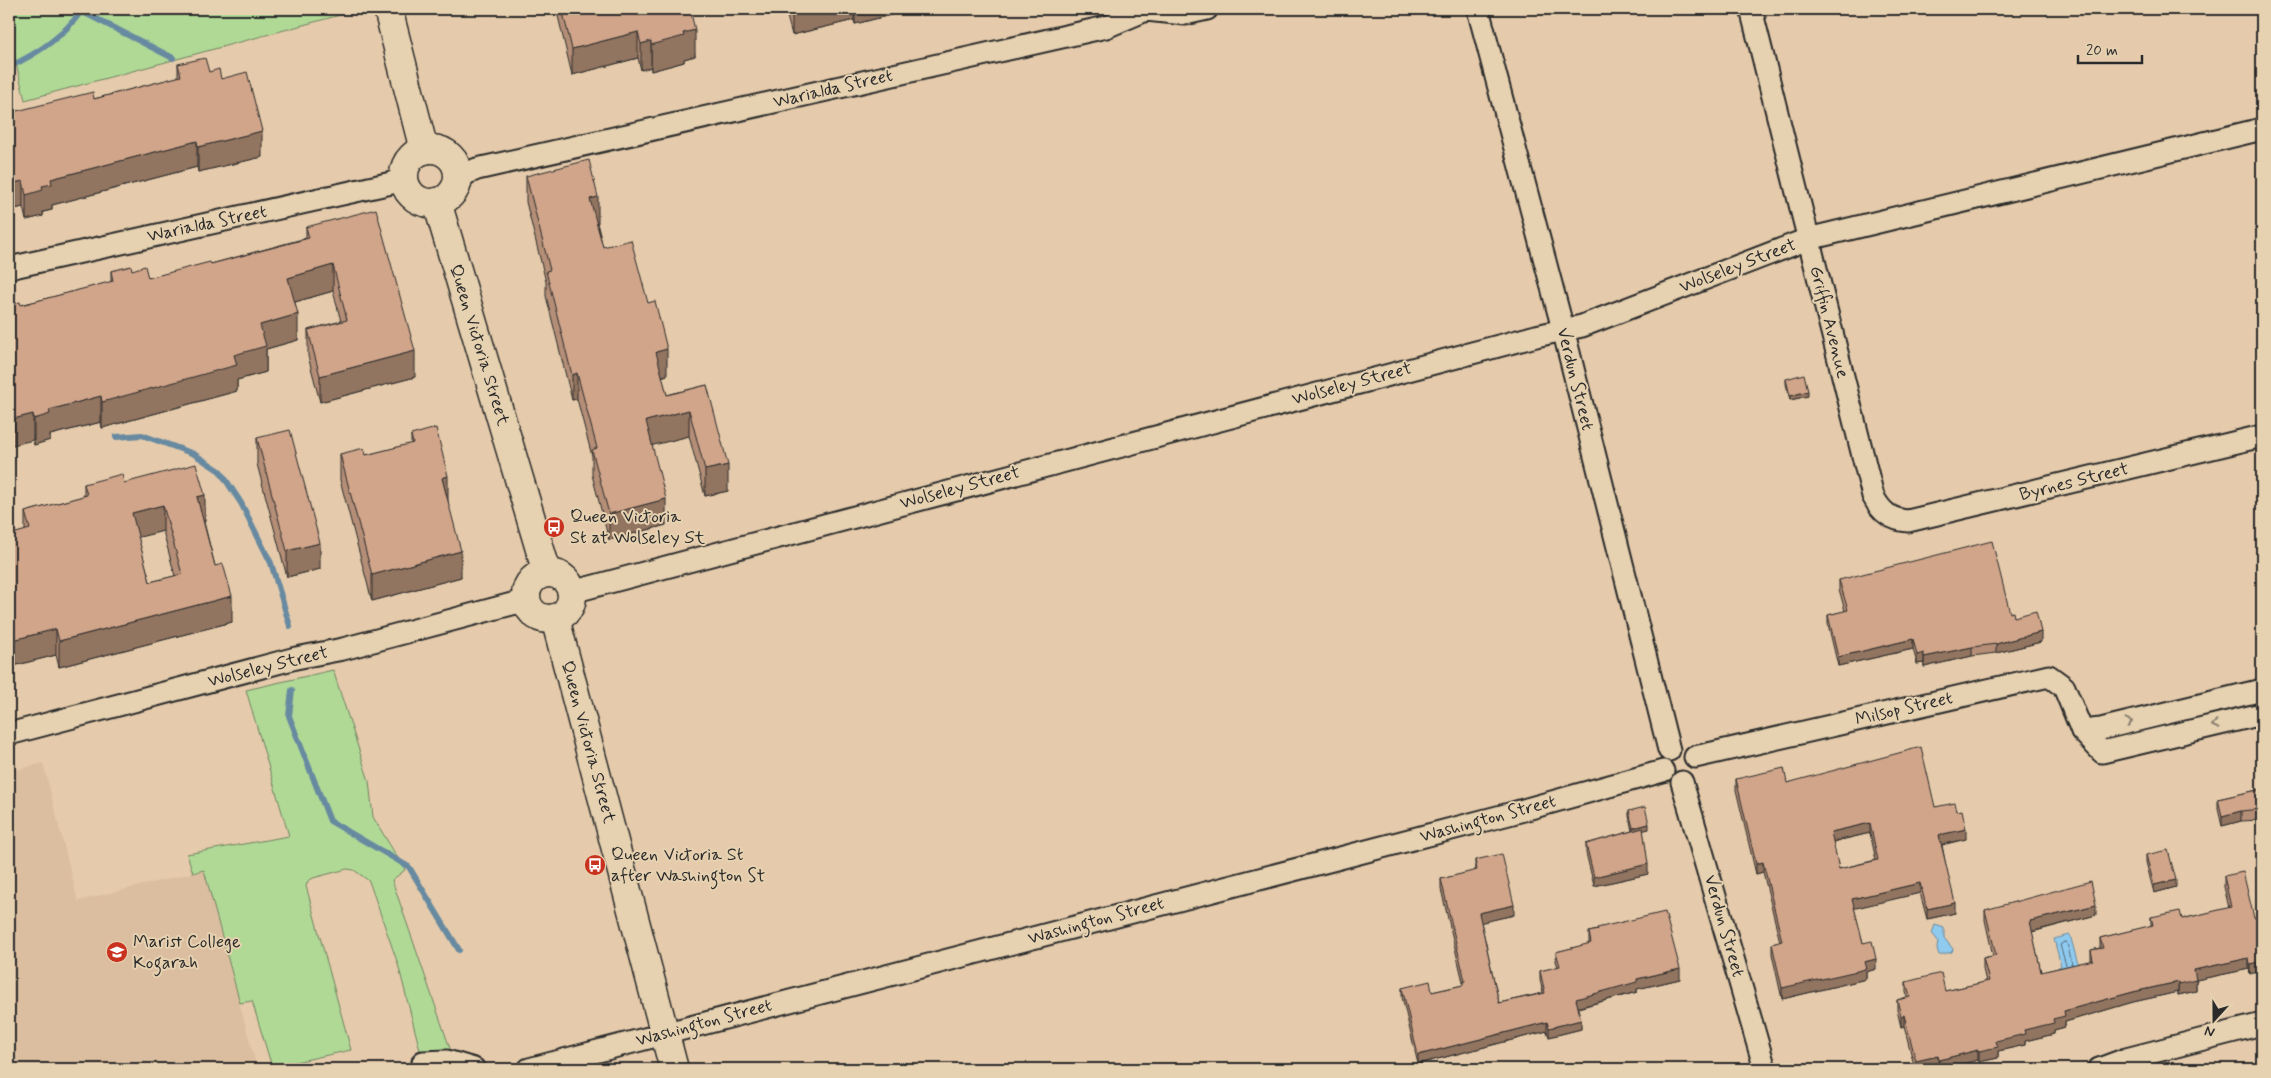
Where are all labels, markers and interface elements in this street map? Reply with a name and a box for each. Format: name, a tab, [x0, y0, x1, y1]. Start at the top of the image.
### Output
scale bar	[2078, 32, 2142, 64]
text: 20 m	[2086, 41, 2118, 61]
street label: Warialda Street	[771, 64, 895, 114]
street label: Warialda Street	[145, 200, 269, 248]
street label: Wolseley Street	[1676, 233, 1800, 299]
street label: Queen Victoria Street	[443, 261, 515, 429]
street label: Griffin Avenue	[1803, 263, 1855, 381]
street label: Verdun Street	[1551, 325, 1599, 433]
street label: Wolseley Street	[1289, 356, 1415, 412]
street label: Byrnes Street	[2017, 457, 2131, 507]
street label: Wolseley Street	[897, 460, 1023, 516]
place label: Queen Victoria St at Wolseley St	[570, 505, 706, 550]
bus stop icon: Queen Victoria St at Wolseley St	[542, 515, 566, 539]
street label: Wolseley Street	[205, 640, 331, 694]
street label: Queen Victoria Street	[555, 658, 621, 826]
street label: Milsop Street	[1853, 686, 1955, 732]
one-way arrow	[2125, 717, 2134, 728]
one-way arrow	[2210, 719, 2219, 730]
street label: Washington Street	[1417, 789, 1559, 851]
place label: Queen Victoria St after Washington St	[611, 843, 765, 890]
bus stop icon: Queen Victoria St after Washington St	[583, 853, 607, 877]
street label: Verdun Street	[1698, 872, 1750, 980]
street label: Washington Street	[1025, 891, 1167, 953]
place label: Marist College Kogarah	[133, 930, 240, 977]
school or university icon: Marist College Kogarah	[105, 940, 129, 964]
street label: Washington Street	[633, 993, 775, 1055]
north arrow	[2188, 996, 2238, 1046]
text: N	[2202, 1021, 2217, 1041]

